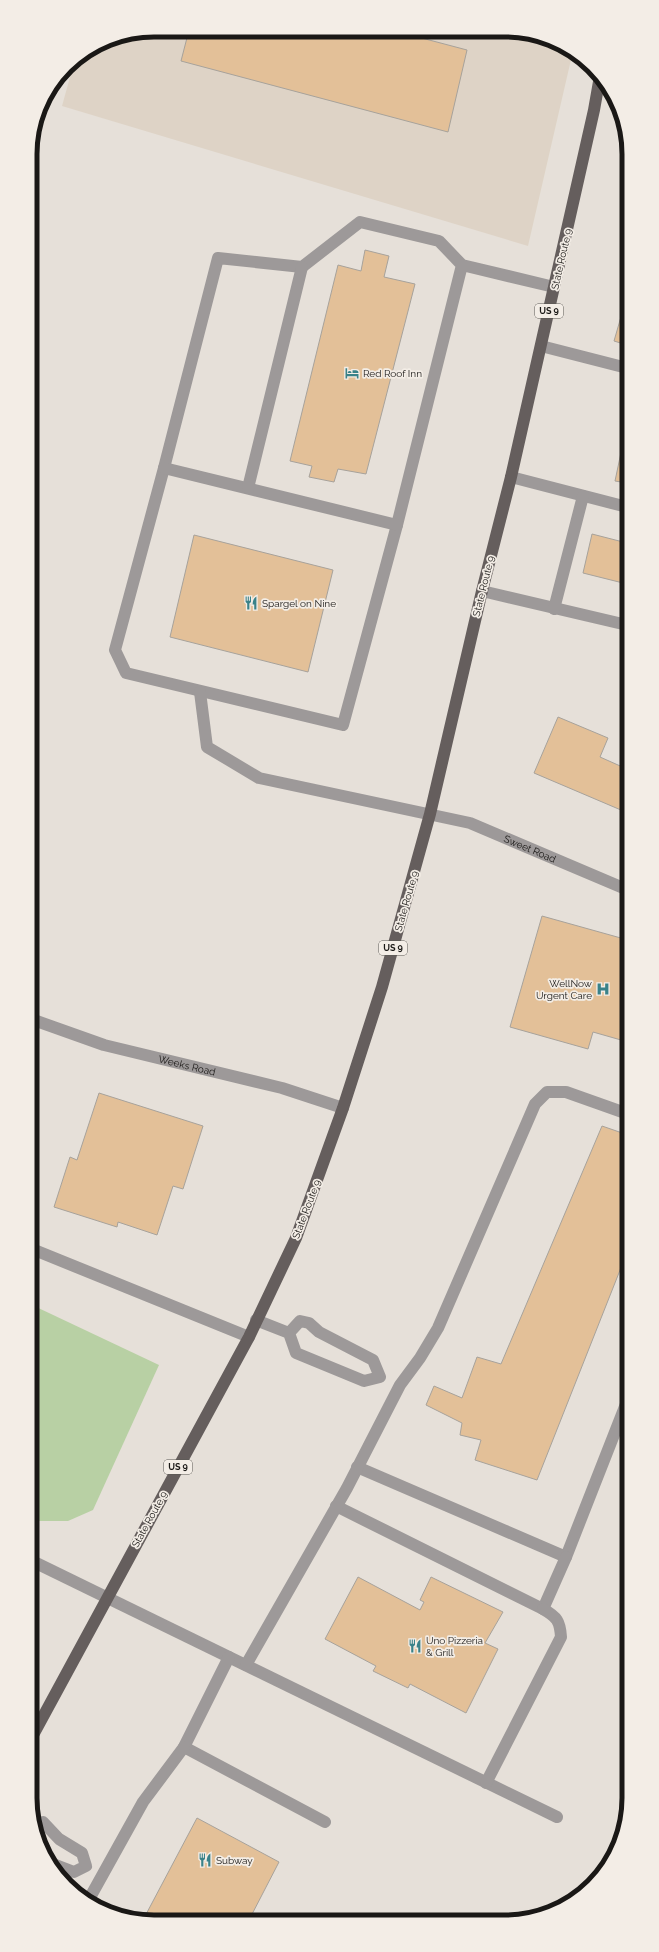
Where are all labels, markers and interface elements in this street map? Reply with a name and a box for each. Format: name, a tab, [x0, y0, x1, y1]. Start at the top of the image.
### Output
street label: State Route 9	[549, 227, 574, 291]
road number: US 9	[535, 304, 563, 318]
hotel icon: Red Roof Inn	[344, 365, 360, 381]
place label: Red Roof Inn	[363, 368, 422, 379]
street label: State Route 9	[471, 554, 496, 618]
restaurant icon: Spargel on Nine	[243, 595, 259, 611]
place label: Spargel on Nine	[262, 598, 336, 609]
street label: Sweet Road	[502, 833, 558, 865]
street label: State Route 9	[393, 870, 420, 933]
road number: US 9	[379, 941, 407, 955]
place label: WellNow Urgent Care	[536, 978, 592, 1001]
hospital icon: WellNow Urgent Care	[595, 981, 611, 997]
street label: Weeks Road	[157, 1053, 217, 1078]
street label: State Route 9	[290, 1178, 323, 1240]
road number: US 9	[164, 1460, 192, 1474]
street label: State Route 9	[130, 1489, 169, 1549]
place label: Uno Pizzeria & Grill	[426, 1635, 483, 1658]
restaurant icon: Uno Pizzeria & Grill	[407, 1638, 423, 1654]
restaurant icon: Subway	[197, 1852, 213, 1868]
place label: Subway	[216, 1855, 253, 1866]

